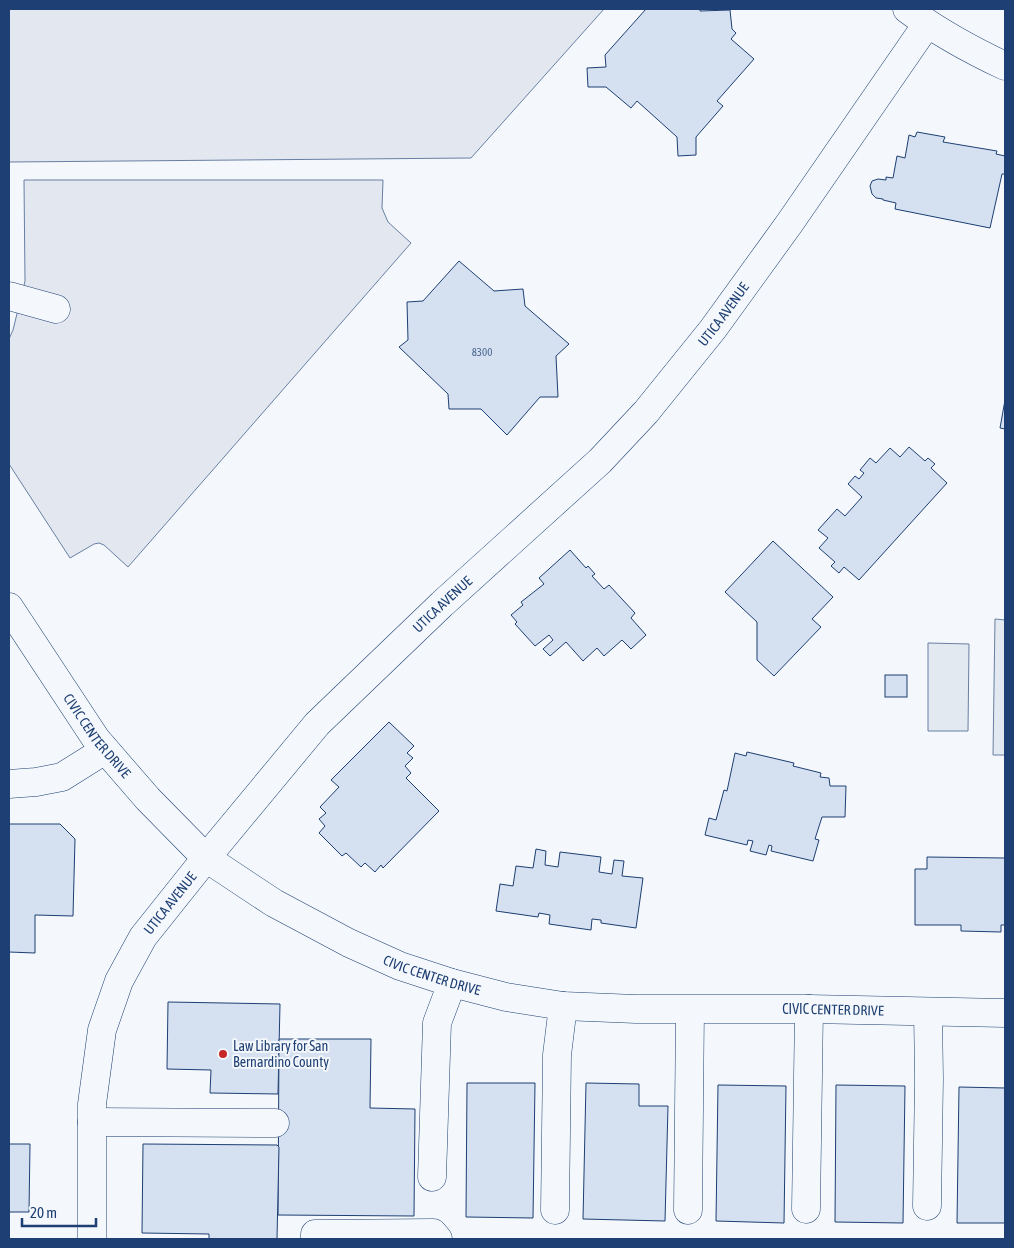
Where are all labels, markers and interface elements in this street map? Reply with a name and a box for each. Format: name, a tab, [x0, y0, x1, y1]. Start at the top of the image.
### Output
street label: UTICA AVENUE	[695, 279, 752, 349]
house number: 8300	[472, 346, 492, 358]
street label: UTICA AVENUE	[409, 573, 475, 636]
street label: CIVIC CENTER DRIVE	[60, 691, 134, 781]
street label: UTICA AVENUE	[140, 869, 200, 937]
street label: CIVIC CENTER DRIVE	[381, 952, 482, 998]
street label: CIVIC CENTER DRIVE	[782, 1001, 884, 1019]
place label: Law Library for San Bernardino County	[233, 1038, 329, 1070]
marker: Law Library for San Bernardino County	[217, 1048, 229, 1060]
scale bar	[22, 1196, 96, 1228]
text: 20 m	[30, 1204, 57, 1221]

